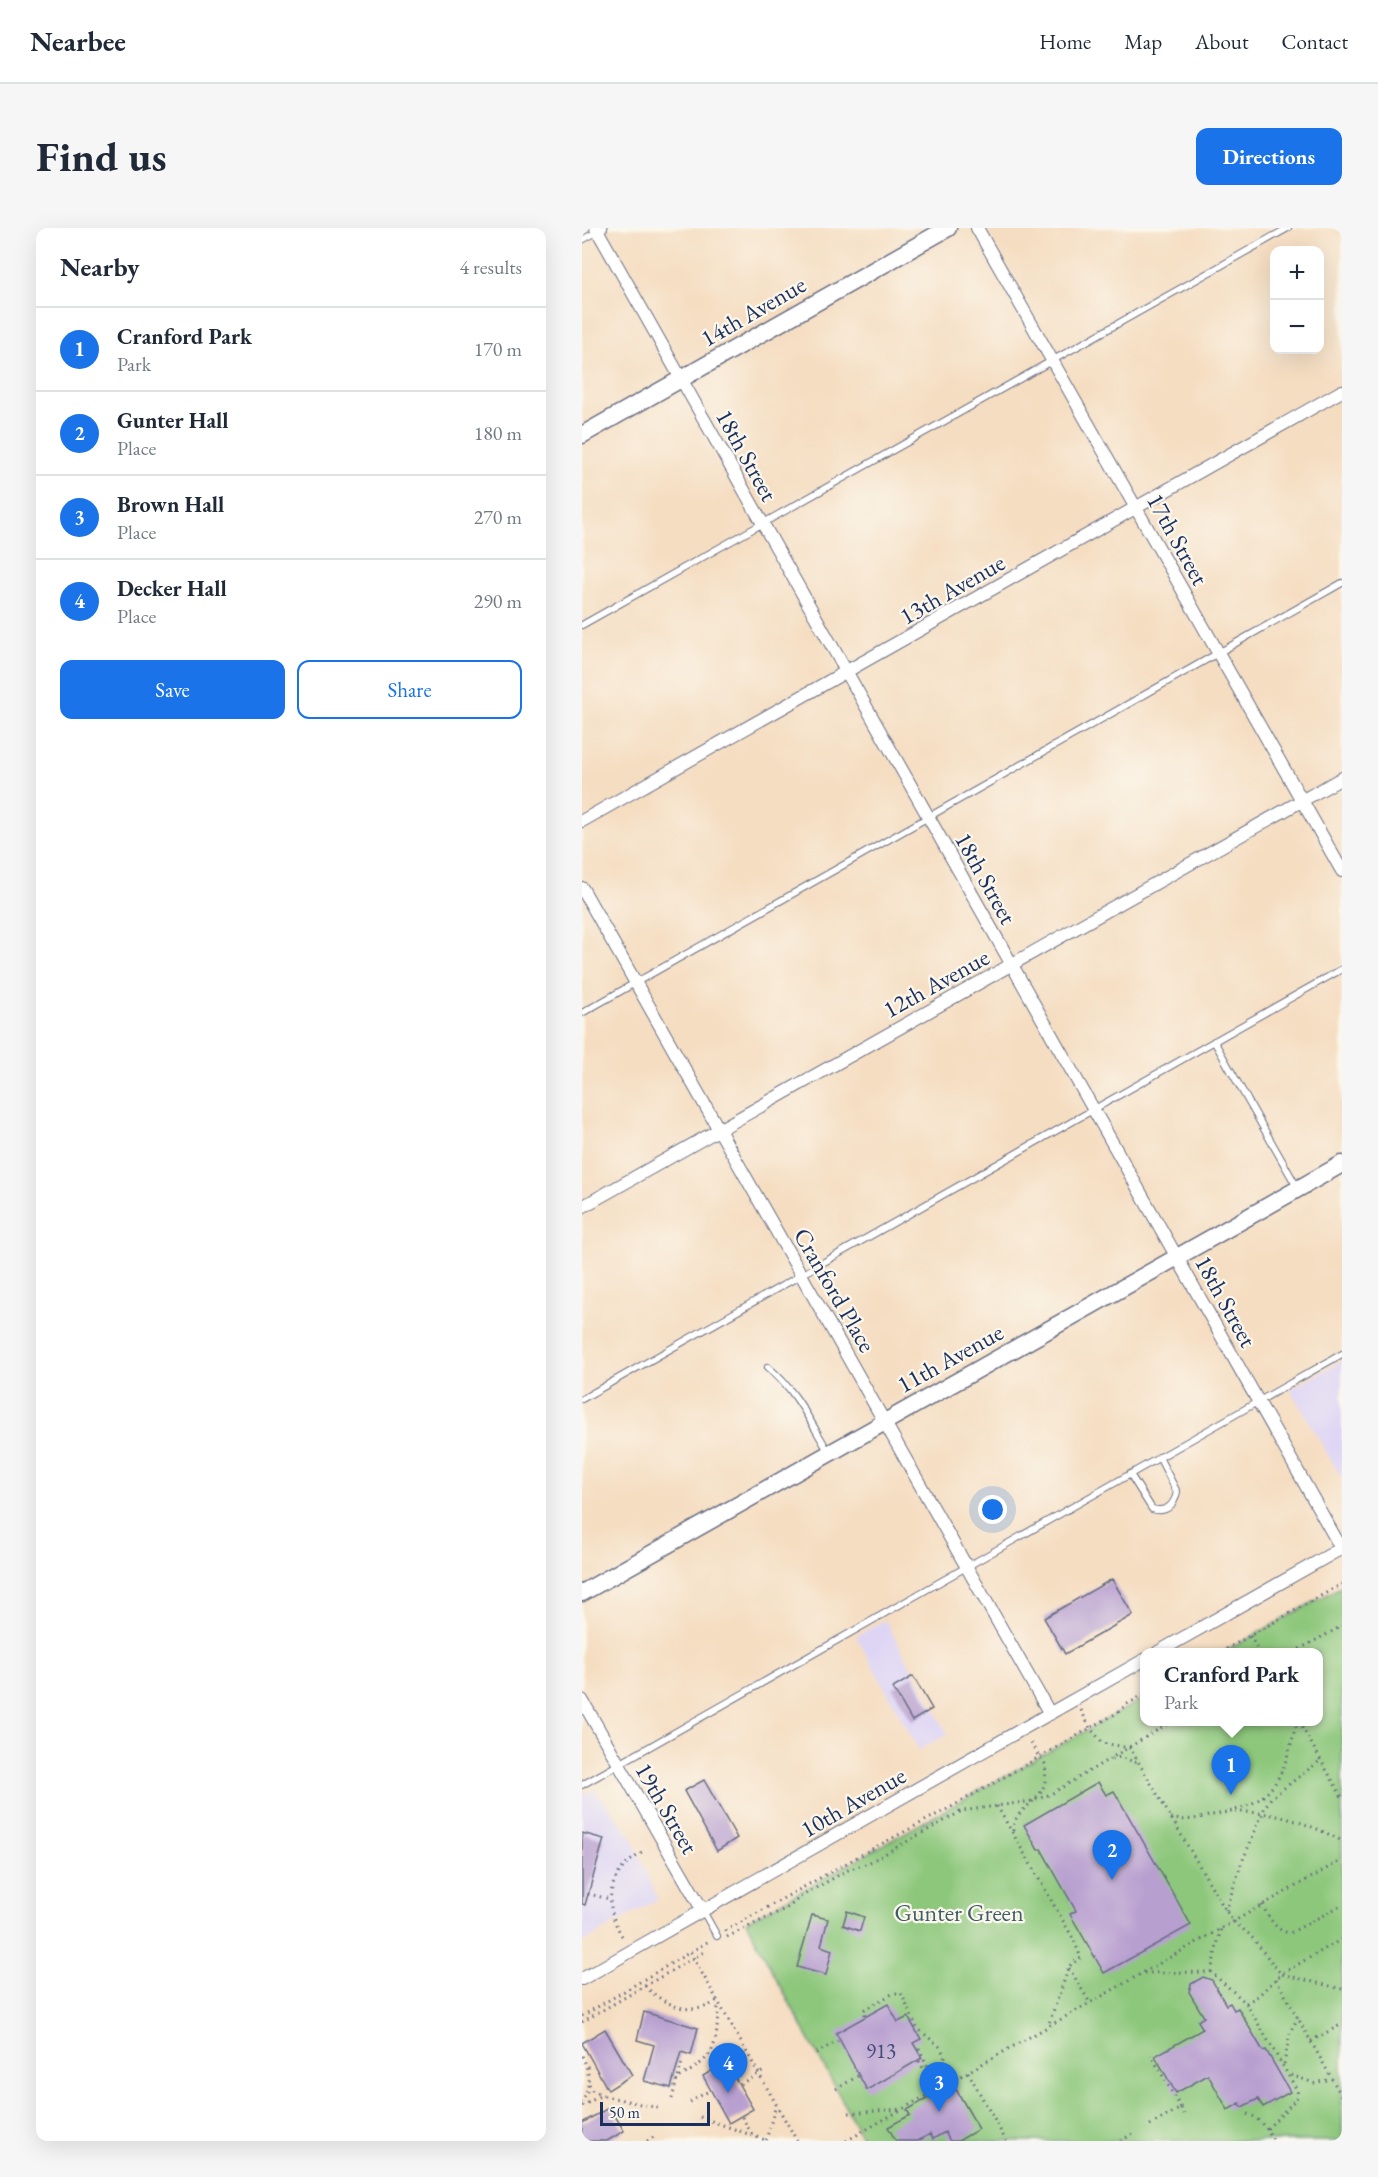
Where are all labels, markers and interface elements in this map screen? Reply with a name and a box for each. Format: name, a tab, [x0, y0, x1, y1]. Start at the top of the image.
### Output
text: Nearbee	[30, 23, 126, 59]
text: Home	[1039, 28, 1091, 55]
text: Map	[1124, 28, 1162, 55]
text: About	[1195, 28, 1248, 55]
text: Contact	[1281, 28, 1348, 55]
button: Directions	[1196, 128, 1342, 185]
text: Find us	[36, 129, 167, 184]
map controls	[1270, 246, 1324, 354]
button: +	[1270, 246, 1324, 300]
text: Nearby	[60, 250, 140, 284]
text: 4 results	[459, 254, 522, 280]
street label: 14th Avenue	[695, 268, 811, 354]
button: −	[1270, 300, 1324, 354]
text: Cranford Park	[117, 322, 252, 351]
text: 1	[74, 336, 85, 362]
text: 170 m	[474, 336, 522, 362]
text: Park	[117, 351, 151, 377]
street label: 18th Street	[709, 404, 785, 507]
text: Gunter Hall	[117, 406, 229, 435]
text: 2	[74, 420, 85, 446]
text: 180 m	[474, 420, 522, 446]
text: Place	[117, 435, 156, 461]
street label: 17th Street	[1140, 488, 1216, 591]
text: Brown Hall	[117, 490, 224, 519]
text: 3	[74, 504, 85, 530]
text: 270 m	[474, 504, 522, 530]
text: Place	[117, 519, 156, 545]
street label: 13th Avenue	[894, 546, 1010, 632]
text: Decker Hall	[117, 574, 227, 603]
text: 4	[74, 588, 85, 614]
text: 290 m	[474, 588, 522, 614]
text: Place	[117, 603, 156, 629]
button: Save	[60, 660, 285, 719]
button: Share	[297, 660, 522, 719]
street label: 18th Street	[948, 827, 1024, 930]
street label: 12th Avenue	[877, 941, 995, 1025]
street label: Cranford Place	[787, 1222, 883, 1358]
street label: 18th Street	[1188, 1250, 1264, 1353]
street label: 11th Avenue	[891, 1316, 1009, 1400]
your location	[978, 1495, 1007, 1524]
popup	[1140, 1648, 1323, 1726]
text: Cranford Park	[1164, 1660, 1299, 1689]
text: Park	[1164, 1689, 1198, 1715]
pin: 1	[1212, 1746, 1250, 1795]
street label: 19th Street	[628, 1757, 706, 1860]
street label: 10th Avenue	[795, 1759, 911, 1845]
pin: 2	[1092, 1830, 1132, 1880]
park label: Gunter Green	[894, 1897, 1024, 1928]
house number: 913	[866, 2037, 896, 2064]
pin: 4	[708, 2044, 748, 2093]
pin: 3	[920, 2062, 958, 2112]
scale bar	[600, 2099, 710, 2126]
text: 50 m	[609, 2102, 640, 2123]

